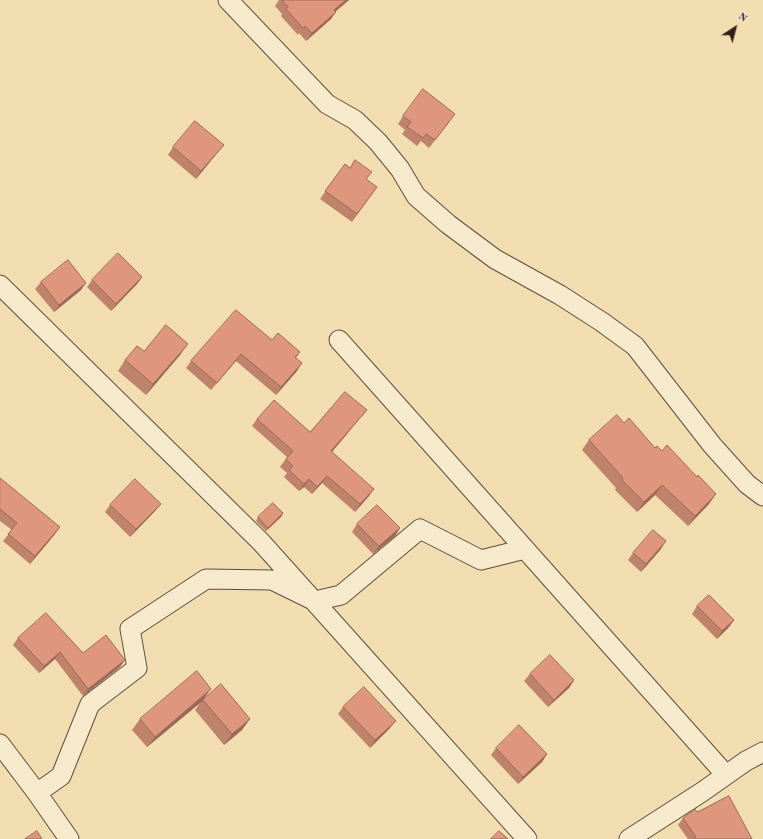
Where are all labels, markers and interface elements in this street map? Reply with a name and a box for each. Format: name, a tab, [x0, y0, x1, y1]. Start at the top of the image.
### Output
north arrow	[715, 8, 755, 48]
text: N	[736, 11, 749, 25]

